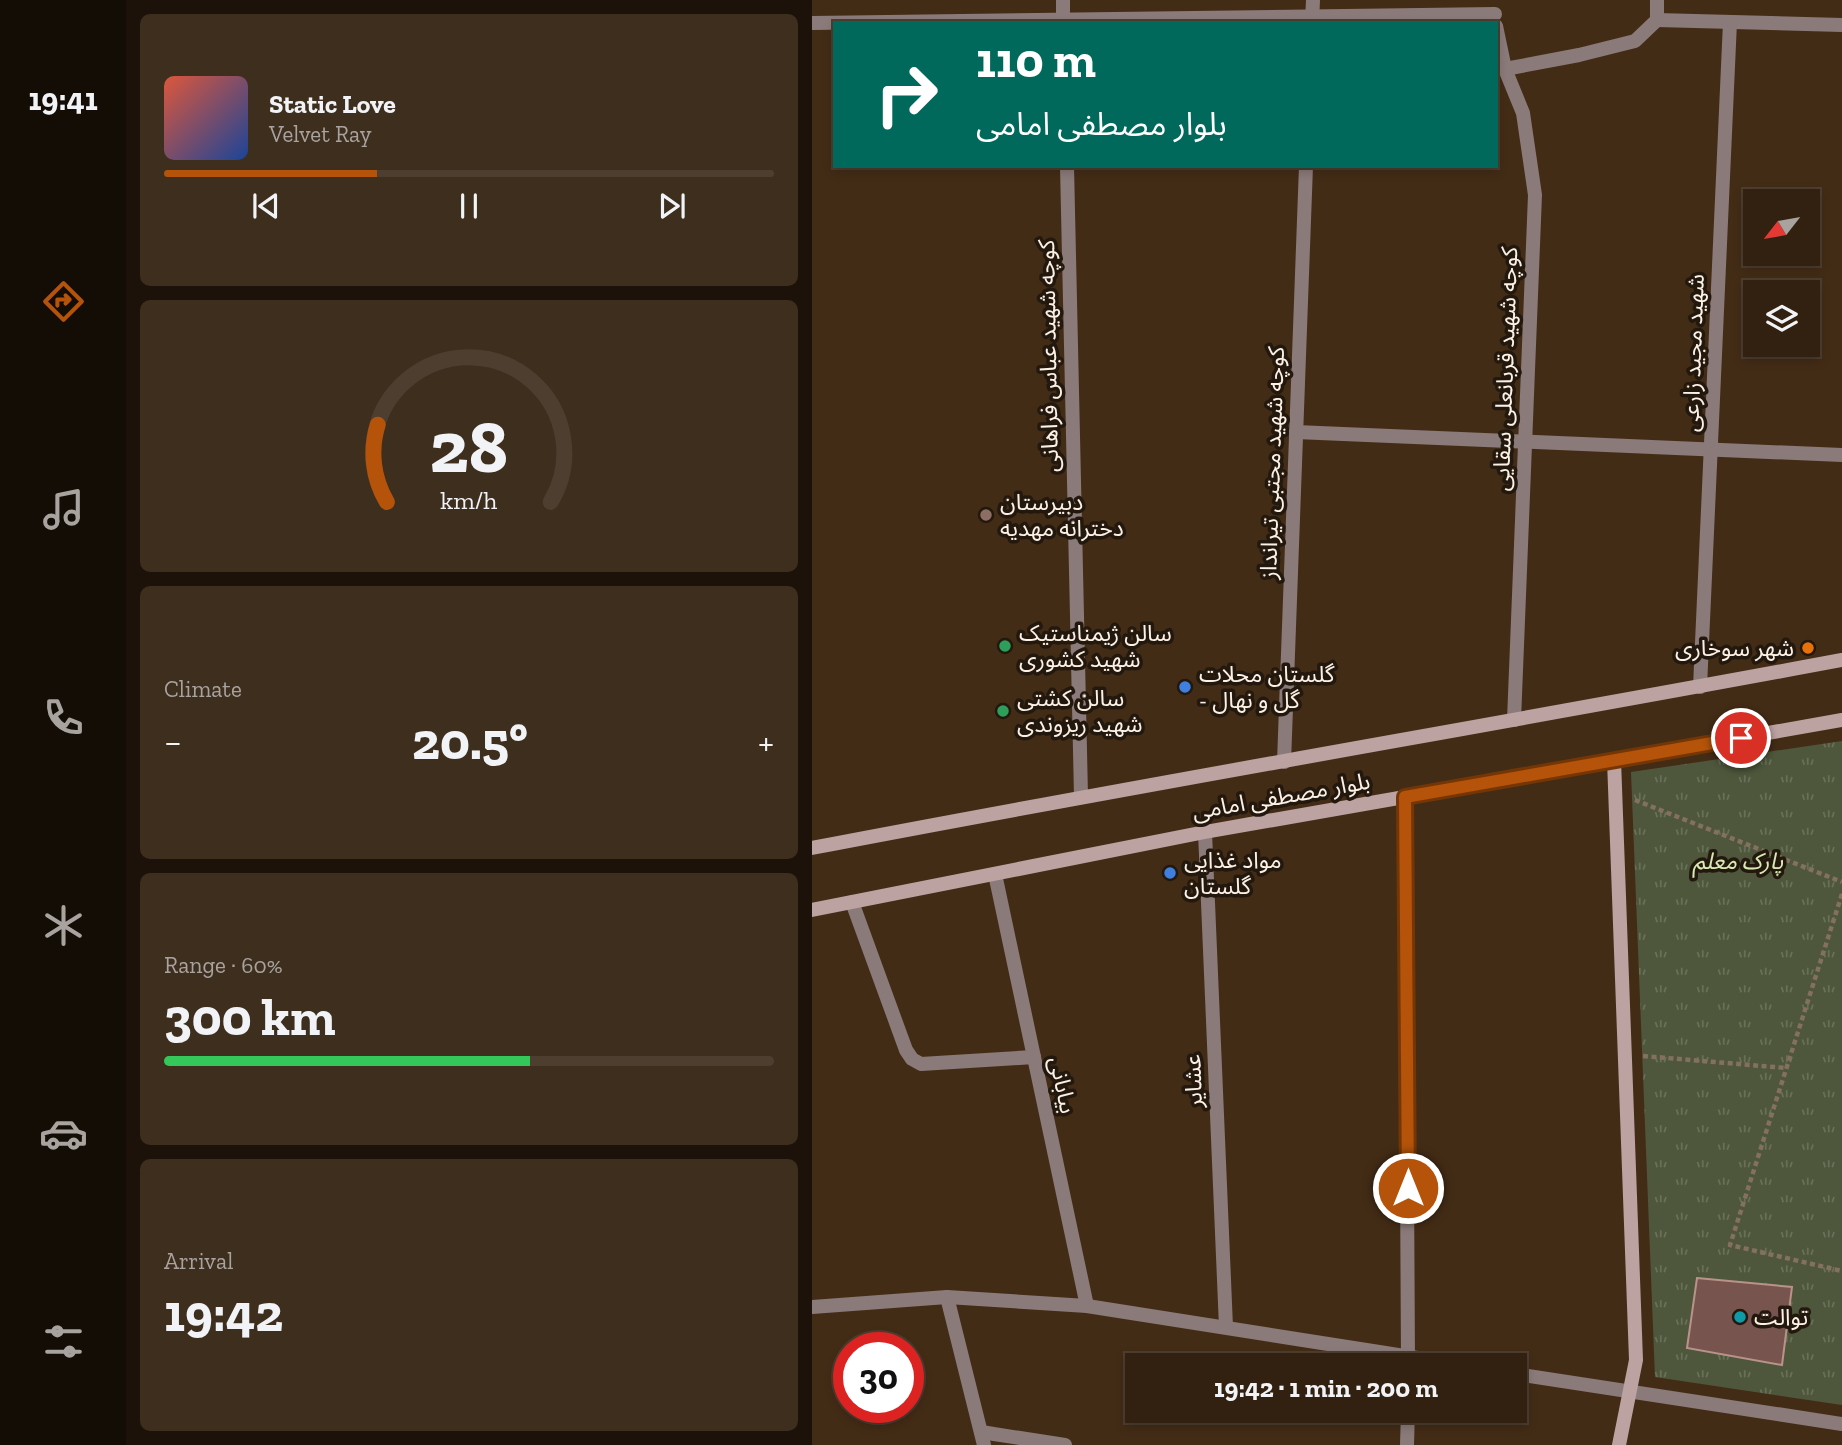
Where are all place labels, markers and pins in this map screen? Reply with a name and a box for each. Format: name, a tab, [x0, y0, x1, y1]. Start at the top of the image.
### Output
place label: دبیرستان دخترانه مهدیه	[1000, 488, 1124, 542]
marker: دبیرستان دخترانه مهدیه	[978, 507, 994, 523]
place label: سالن ژیمناستیک شهید کشوری	[1019, 619, 1172, 673]
place label: شهر سوخاری	[1675, 634, 1794, 662]
marker: سالن ژیمناستیک شهید کشوری	[997, 638, 1013, 654]
marker: شهر سوخاری	[1800, 640, 1816, 656]
place label: گلستان محلات - گل و نهال	[1199, 660, 1335, 714]
marker: گلستان محلات - گل و نهال	[1177, 679, 1193, 695]
place label: سالن کشتی شهید ریزوندی	[1017, 684, 1143, 738]
marker: سالن کشتی شهید ریزوندی	[995, 703, 1011, 719]
pin	[1711, 708, 1771, 768]
place label: مواد غذایی گلستان	[1184, 846, 1282, 900]
marker: مواد غذایی گلستان	[1162, 865, 1178, 881]
place label: توالت	[1754, 1303, 1809, 1331]
marker: توالت	[1732, 1309, 1748, 1325]

